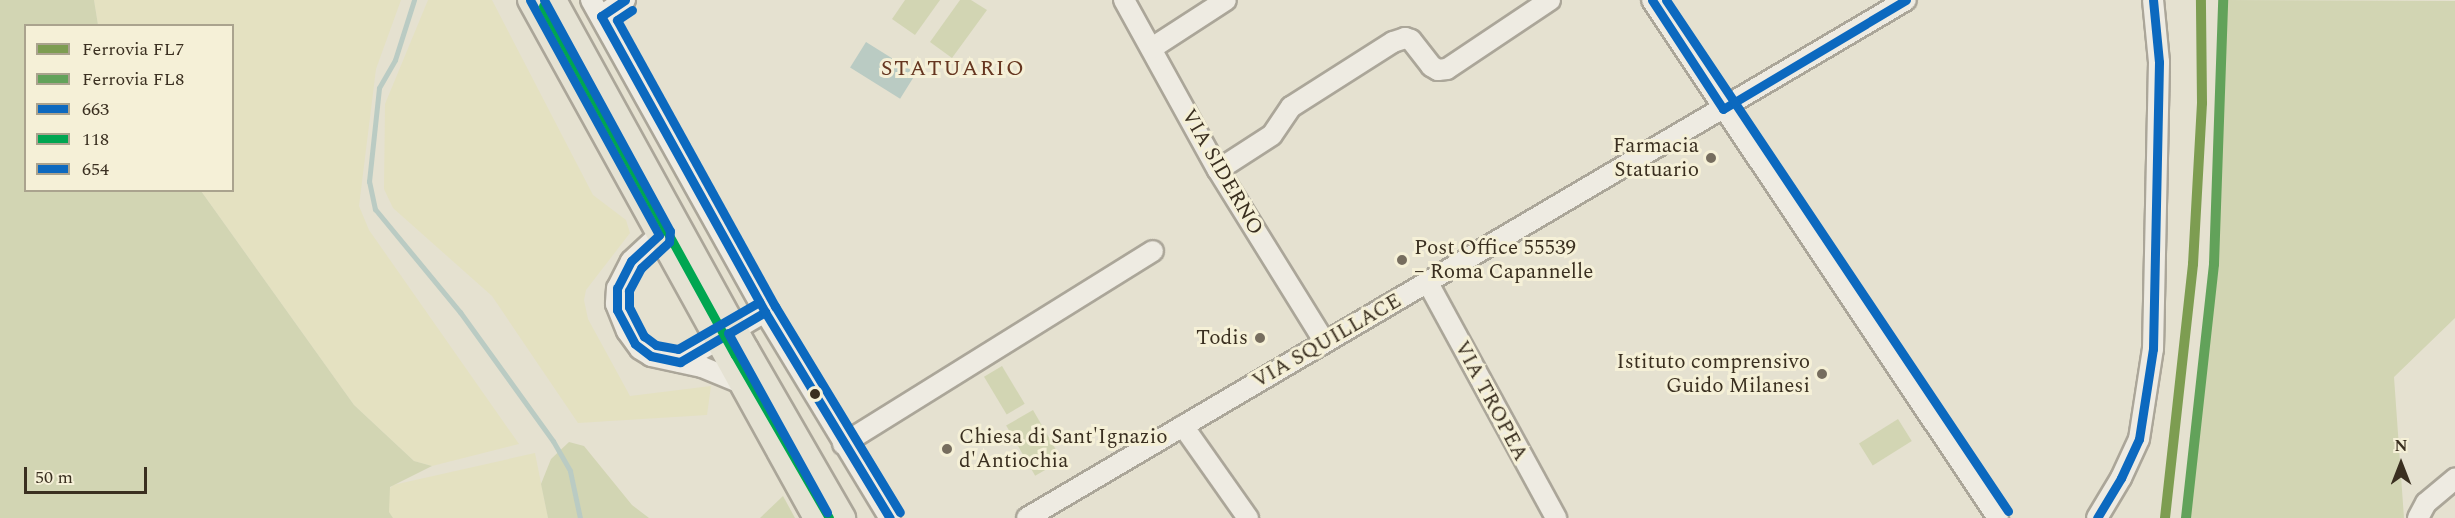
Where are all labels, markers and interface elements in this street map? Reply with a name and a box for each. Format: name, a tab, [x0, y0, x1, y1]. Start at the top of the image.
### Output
legend	[24, 24, 234, 192]
text: Ferrovia FL7	[82, 36, 184, 63]
district label: STATUARIO	[881, 56, 1025, 82]
text: Ferrovia FL8	[82, 66, 184, 93]
text: 663	[82, 96, 109, 123]
street label: VIA SIDERNO	[1176, 104, 1268, 240]
text: 118	[82, 126, 109, 153]
place label: Farmacia Statuario	[1613, 133, 1699, 183]
marker: Farmacia Statuario	[1704, 151, 1718, 165]
text: 654	[82, 156, 109, 183]
place label: Post Office 55539 – Roma Capannelle	[1414, 235, 1593, 285]
marker: Post Office 55539 – Roma Capannelle	[1395, 253, 1409, 267]
street label: VIA SQUILLACE	[1248, 288, 1406, 394]
place label: Todis	[1196, 325, 1248, 351]
marker: Todis	[1253, 331, 1267, 345]
street label: VIA TROPEA	[1449, 337, 1533, 465]
place label: Istituto comprensivo Guido Milanesi	[1617, 349, 1810, 399]
marker: Istituto comprensivo Guido Milanesi	[1815, 367, 1829, 381]
unlabelled marker	[809, 388, 821, 400]
place label: Chiesa di Sant'Ignazio d'Antiochia	[959, 424, 1168, 474]
north arrow	[2371, 434, 2431, 494]
text: N	[2394, 434, 2408, 458]
marker: Chiesa di Sant'Ignazio d'Antiochia	[940, 442, 954, 456]
scale bar	[27, 455, 150, 493]
text: 50 m	[35, 464, 73, 491]

